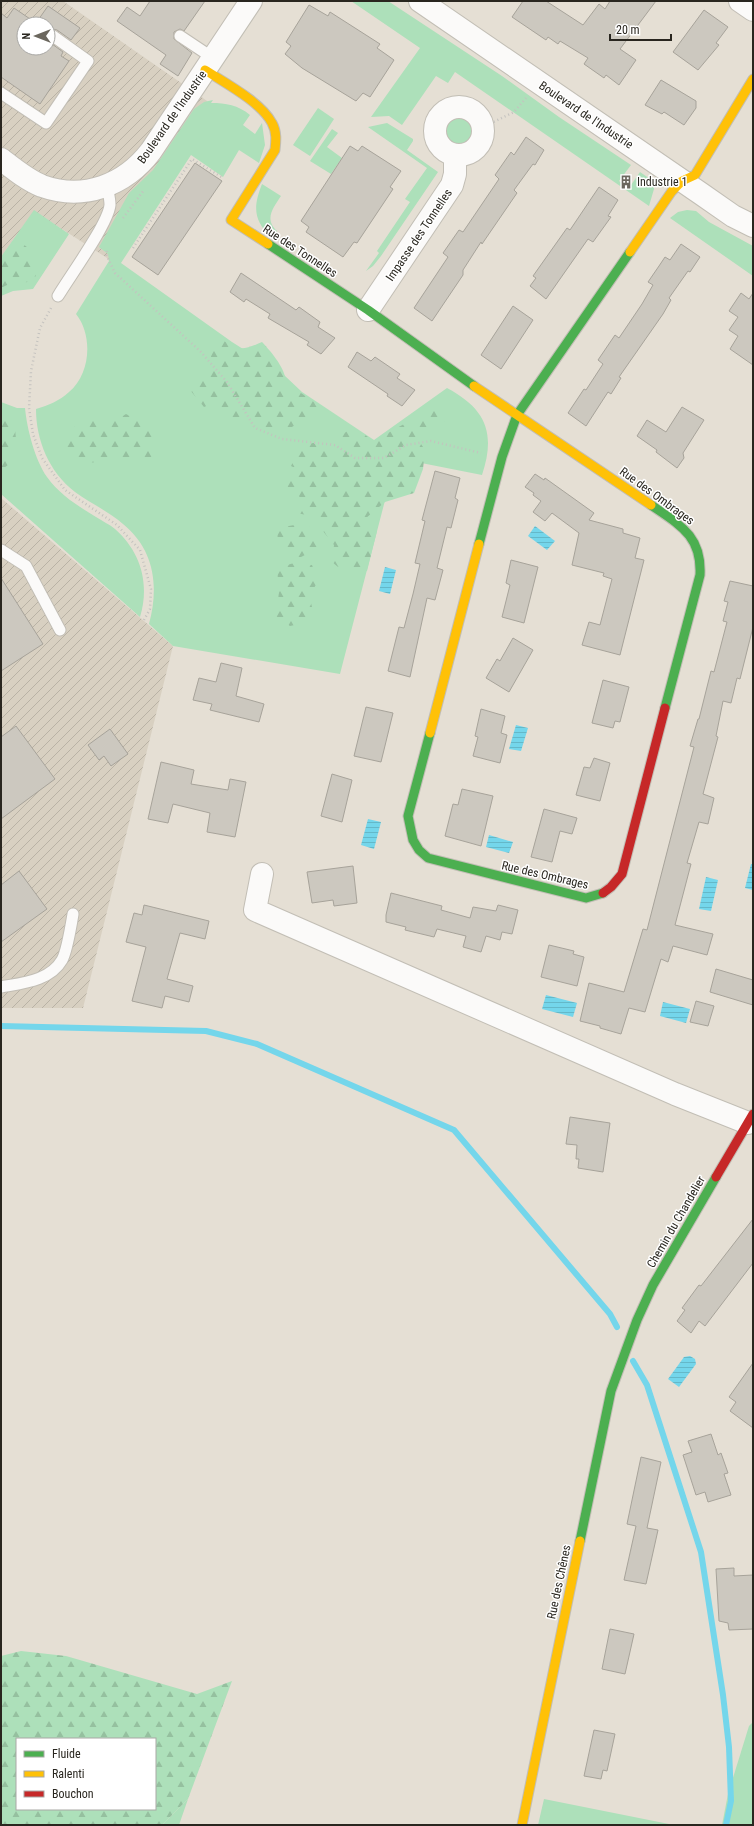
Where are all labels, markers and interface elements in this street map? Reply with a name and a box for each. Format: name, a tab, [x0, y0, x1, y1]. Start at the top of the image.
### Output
north arrow	[16, 16, 56, 56]
scale bar	[610, 16, 671, 42]
text: 20 m	[616, 23, 640, 37]
text: N	[20, 32, 33, 39]
street label: Boulevard de l'Industrie	[135, 67, 210, 166]
street label: Boulevard de l'Industrie	[536, 78, 636, 152]
building icon: Industrie 1	[618, 174, 634, 190]
place label: Industrie 1	[637, 175, 687, 189]
street label: Impasse des Tonnelles	[383, 186, 455, 284]
street label: Rue des Tonnelles	[260, 222, 340, 280]
street label: Rue des Ombrages	[617, 464, 697, 528]
street label: Rue des Ombrages	[500, 858, 590, 892]
street label: Chemin du Chandelier	[644, 1173, 708, 1270]
street label: Rue des Chênes	[544, 1544, 574, 1620]
legend	[16, 1738, 156, 1810]
text: Fluide	[52, 1747, 81, 1761]
text: Ralenti	[52, 1767, 85, 1781]
text: Bouchon	[52, 1787, 94, 1801]

